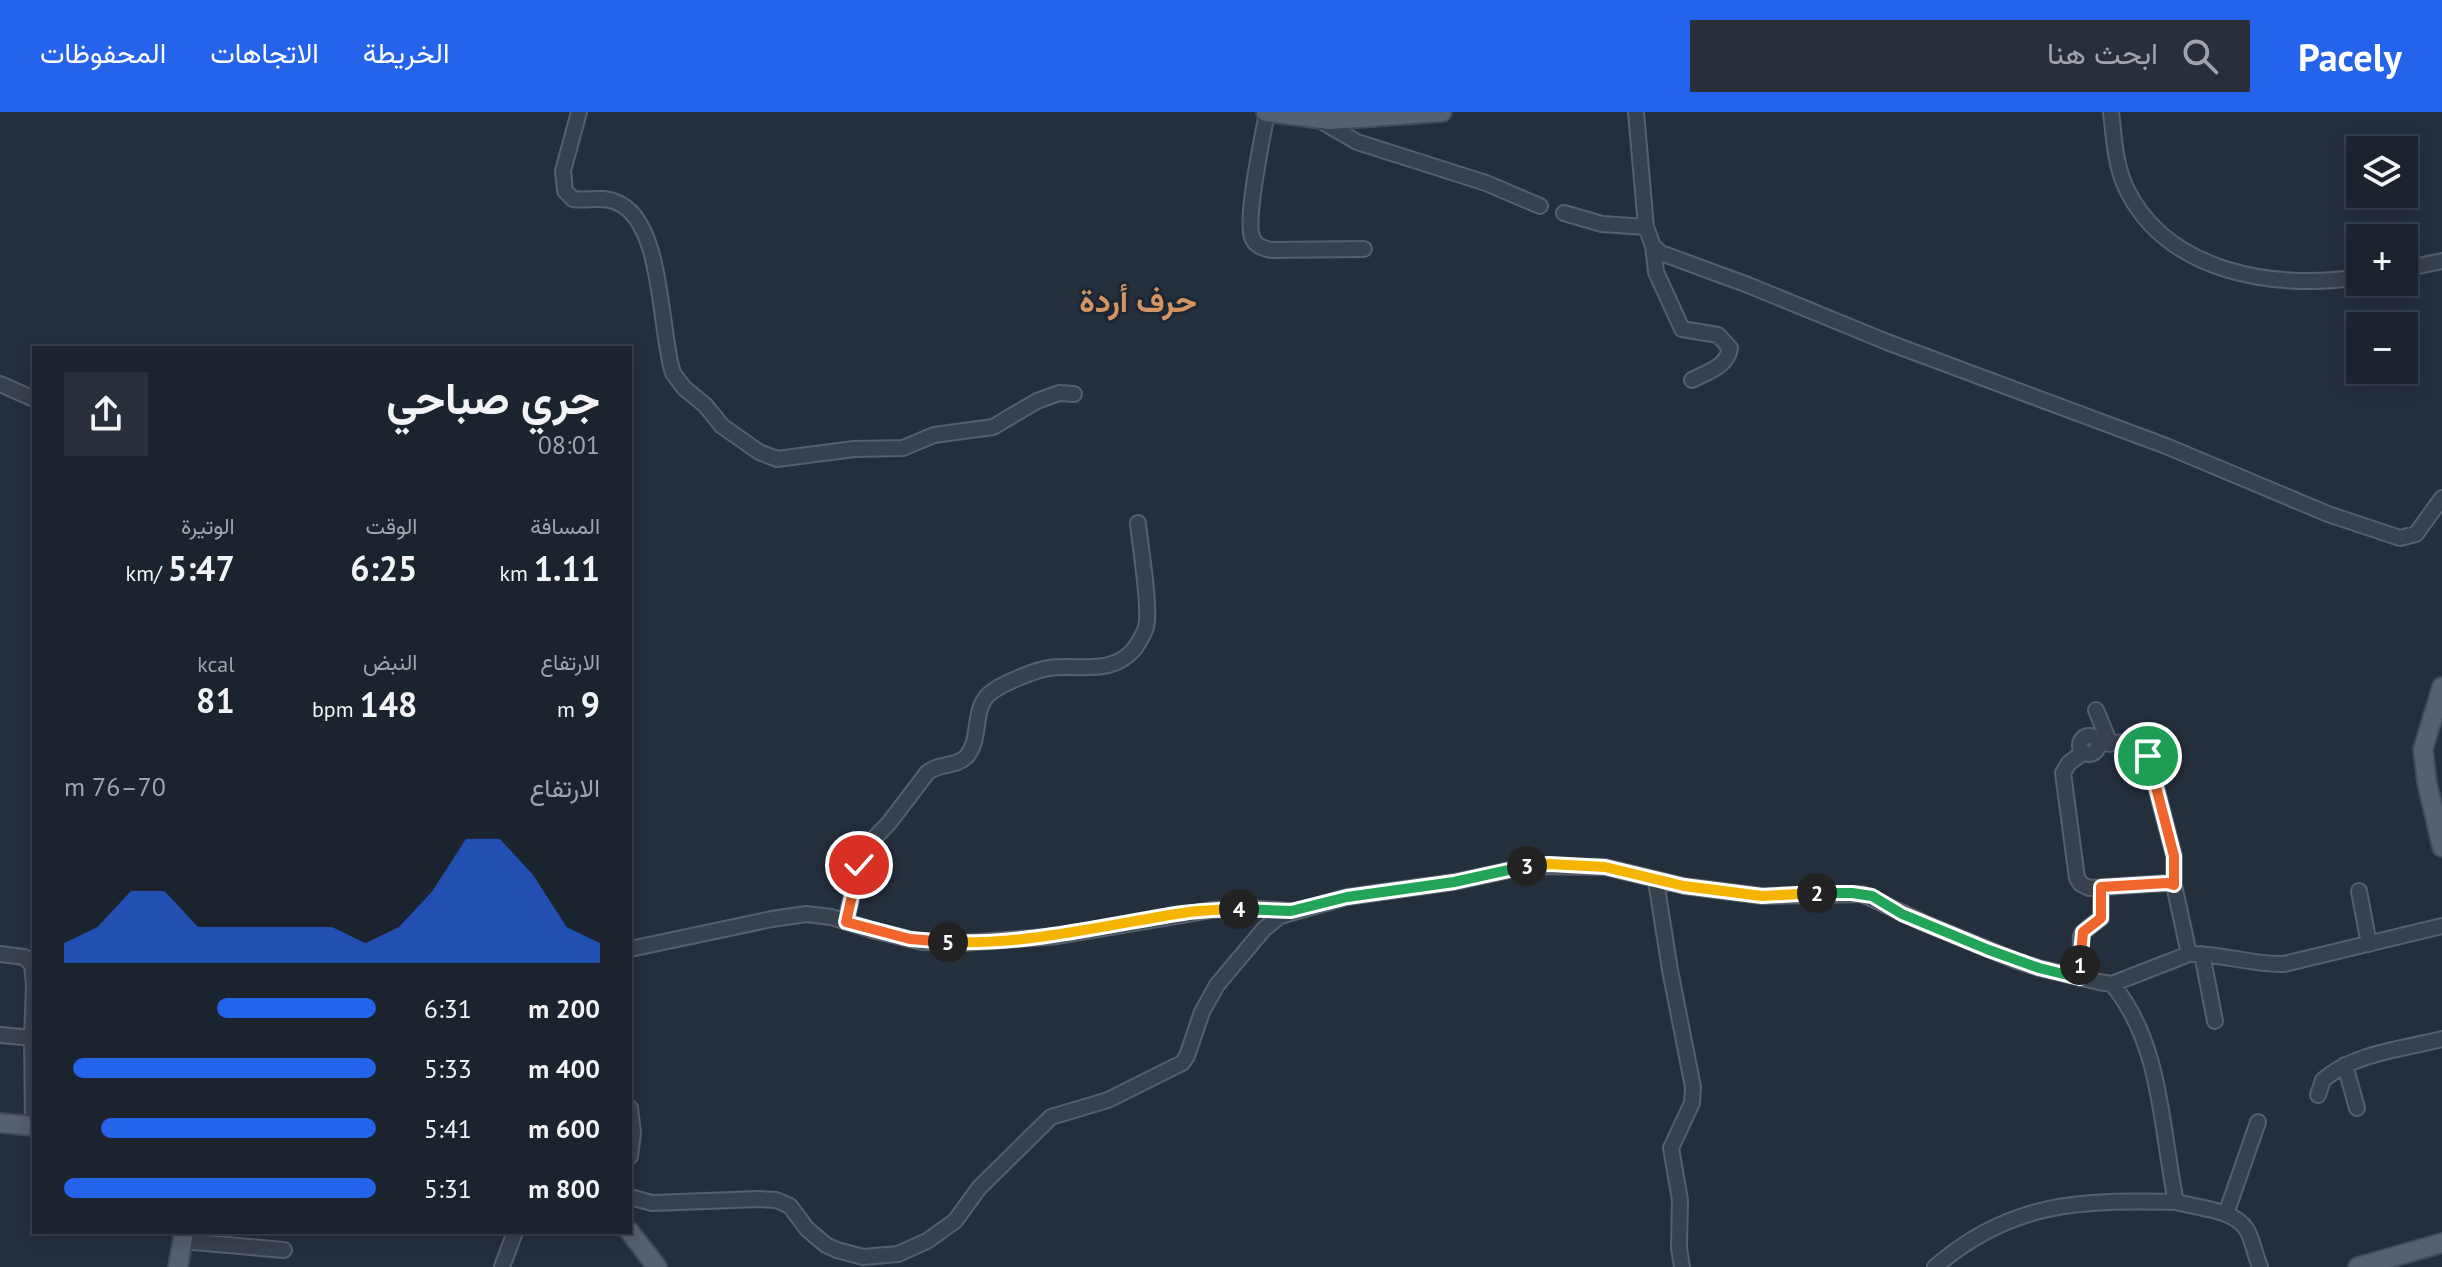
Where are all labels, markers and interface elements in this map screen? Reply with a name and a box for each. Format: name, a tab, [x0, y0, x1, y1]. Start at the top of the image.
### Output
search box	[1690, 20, 2250, 92]
text: Pacely	[2298, 32, 2402, 81]
text: ابحث هنا	[2047, 33, 2158, 72]
text: المحفوظات	[40, 34, 166, 71]
text: الاتجاهات	[210, 34, 319, 71]
text: الخريطة	[363, 34, 449, 71]
icon: search	[2178, 34, 2222, 78]
map controls	[2346, 136, 2418, 384]
button: layers	[2346, 136, 2418, 208]
button: +	[2346, 224, 2418, 296]
district label: حرف أردة	[1079, 279, 1197, 321]
button: −	[2346, 312, 2418, 384]
text: جري صباحي	[386, 369, 600, 426]
button: share	[64, 372, 148, 456]
text: 08:01	[538, 428, 600, 461]
text: الوتيرة	[181, 512, 235, 540]
text: الوقت	[366, 512, 417, 540]
text: المسافة	[530, 512, 600, 540]
text: 5:47	[168, 546, 235, 590]
text: 6:25	[350, 546, 417, 590]
text: 1.11	[534, 546, 600, 590]
text: /km	[126, 559, 168, 587]
text: km	[500, 559, 534, 587]
text: النبض	[363, 648, 417, 676]
text: الارتفاع	[540, 648, 600, 676]
text: kcal	[197, 650, 235, 678]
text: 81	[196, 678, 235, 722]
text: 148	[360, 682, 417, 726]
text: 9	[581, 682, 600, 726]
text: bpm	[312, 695, 360, 723]
text: m	[557, 695, 581, 723]
pin	[2114, 722, 2182, 790]
icon: arrive	[2126, 734, 2170, 778]
text: 70–76 m	[64, 770, 166, 803]
text: الارتفاع	[529, 771, 600, 804]
pin	[825, 831, 893, 899]
icon: check	[837, 843, 881, 887]
pin: 3	[1507, 846, 1547, 886]
text: 3	[1521, 852, 1533, 880]
pin: 2	[1797, 873, 1837, 913]
text: 2	[1811, 879, 1823, 907]
pin: 4	[1219, 889, 1259, 929]
text: 4	[1233, 895, 1245, 923]
pin: 5	[928, 922, 968, 962]
text: 5	[942, 928, 954, 956]
pin: 1	[2060, 945, 2100, 985]
text: 1	[2074, 951, 2086, 979]
text: 6:31	[424, 992, 472, 1025]
text: 200 m	[528, 992, 600, 1025]
text: 5:33	[424, 1052, 472, 1085]
text: 400 m	[528, 1052, 600, 1085]
text: 5:41	[424, 1112, 472, 1145]
text: 600 m	[528, 1112, 600, 1145]
text: 5:31	[424, 1172, 472, 1205]
text: 800 m	[528, 1172, 600, 1205]

